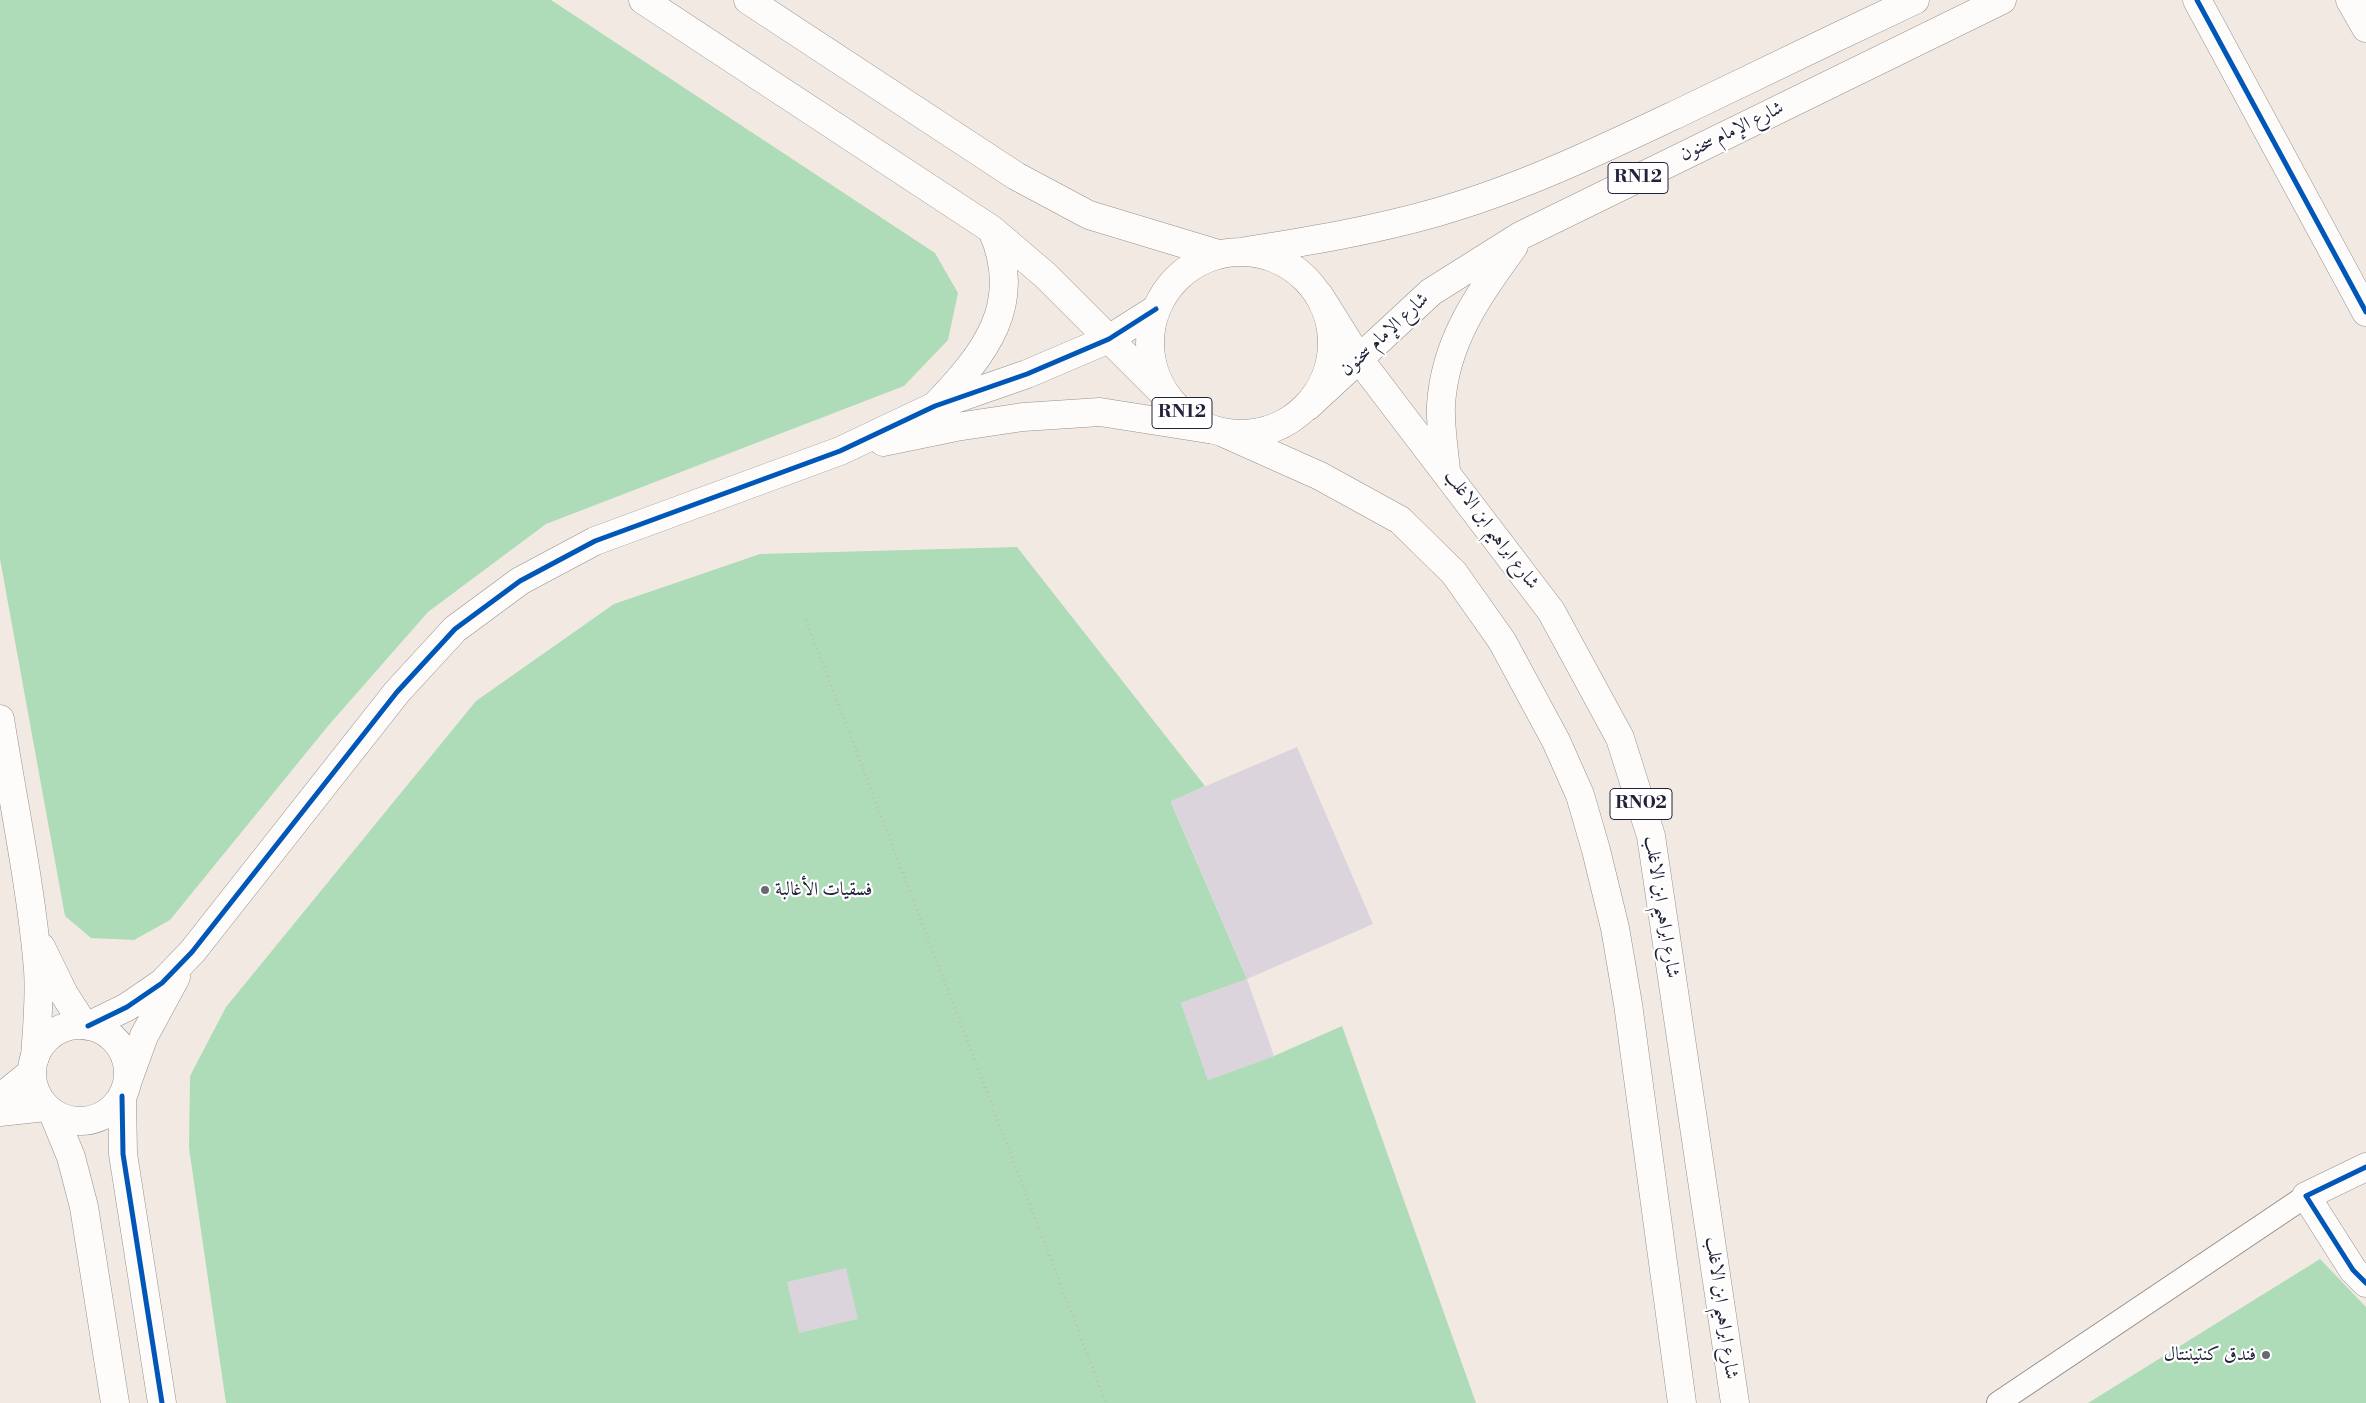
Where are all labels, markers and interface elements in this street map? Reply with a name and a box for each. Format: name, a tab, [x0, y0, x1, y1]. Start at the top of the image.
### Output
street label: شارع الإمام سحنون	[1676, 97, 1788, 167]
road number: RN12	[1608, 162, 1668, 194]
street label: شارع الإمام سحنون	[1336, 288, 1434, 382]
road number: RN12	[1152, 398, 1212, 428]
street label: شارع ابراهيم ابن الاغلب	[1439, 466, 1543, 594]
road number: RN02	[1610, 789, 1672, 820]
street label: شارع ابراهيم ابن الاغلب	[1638, 834, 1684, 980]
place label: فسقيات الأغالبة	[775, 879, 872, 901]
marker: فسقيات الأغالبة	[759, 884, 771, 896]
street label: شارع ابراهيم ابن الاغلب	[1700, 1235, 1742, 1381]
place label: فندق كنتيننتال	[2164, 1344, 2256, 1366]
marker: فندق كنتيننتال	[2260, 1349, 2272, 1361]

